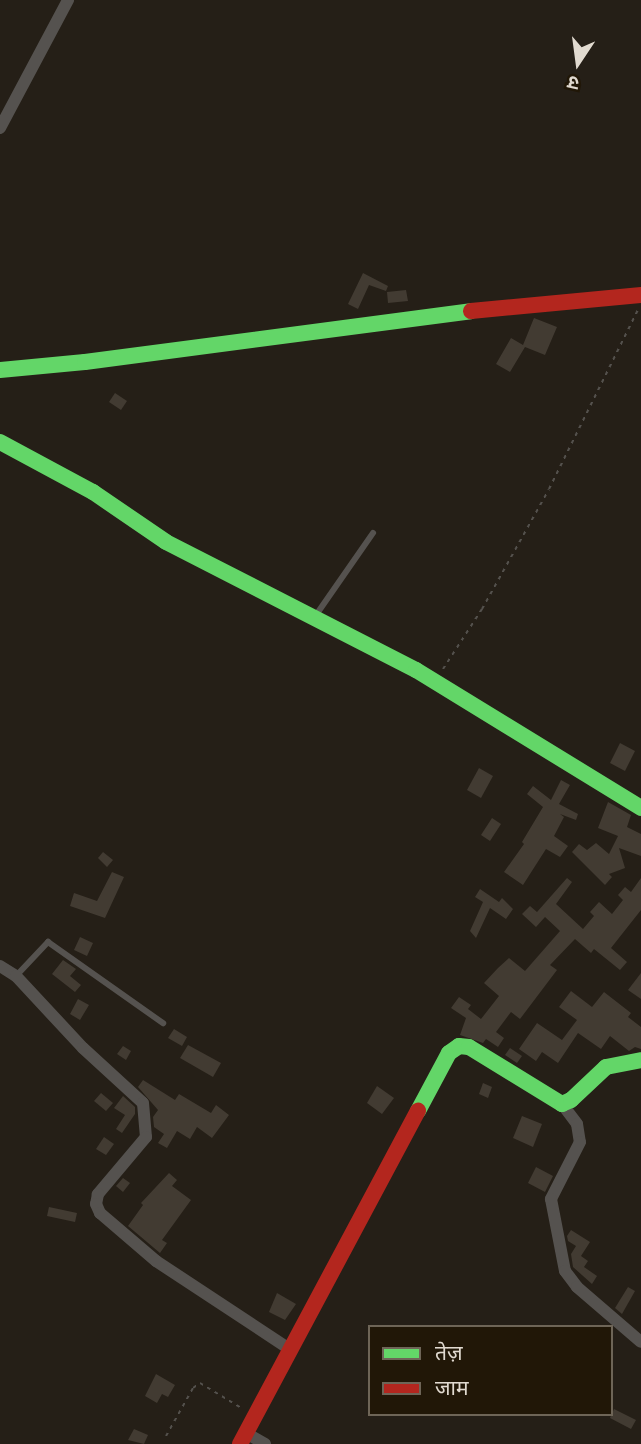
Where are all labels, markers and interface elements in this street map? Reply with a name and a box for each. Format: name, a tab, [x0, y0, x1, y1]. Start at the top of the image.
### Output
north arrow	[543, 28, 613, 98]
text: उ	[565, 70, 582, 97]
legend	[368, 1325, 613, 1416]
text: तेज़	[435, 1338, 463, 1366]
text: जाम	[435, 1373, 469, 1401]

